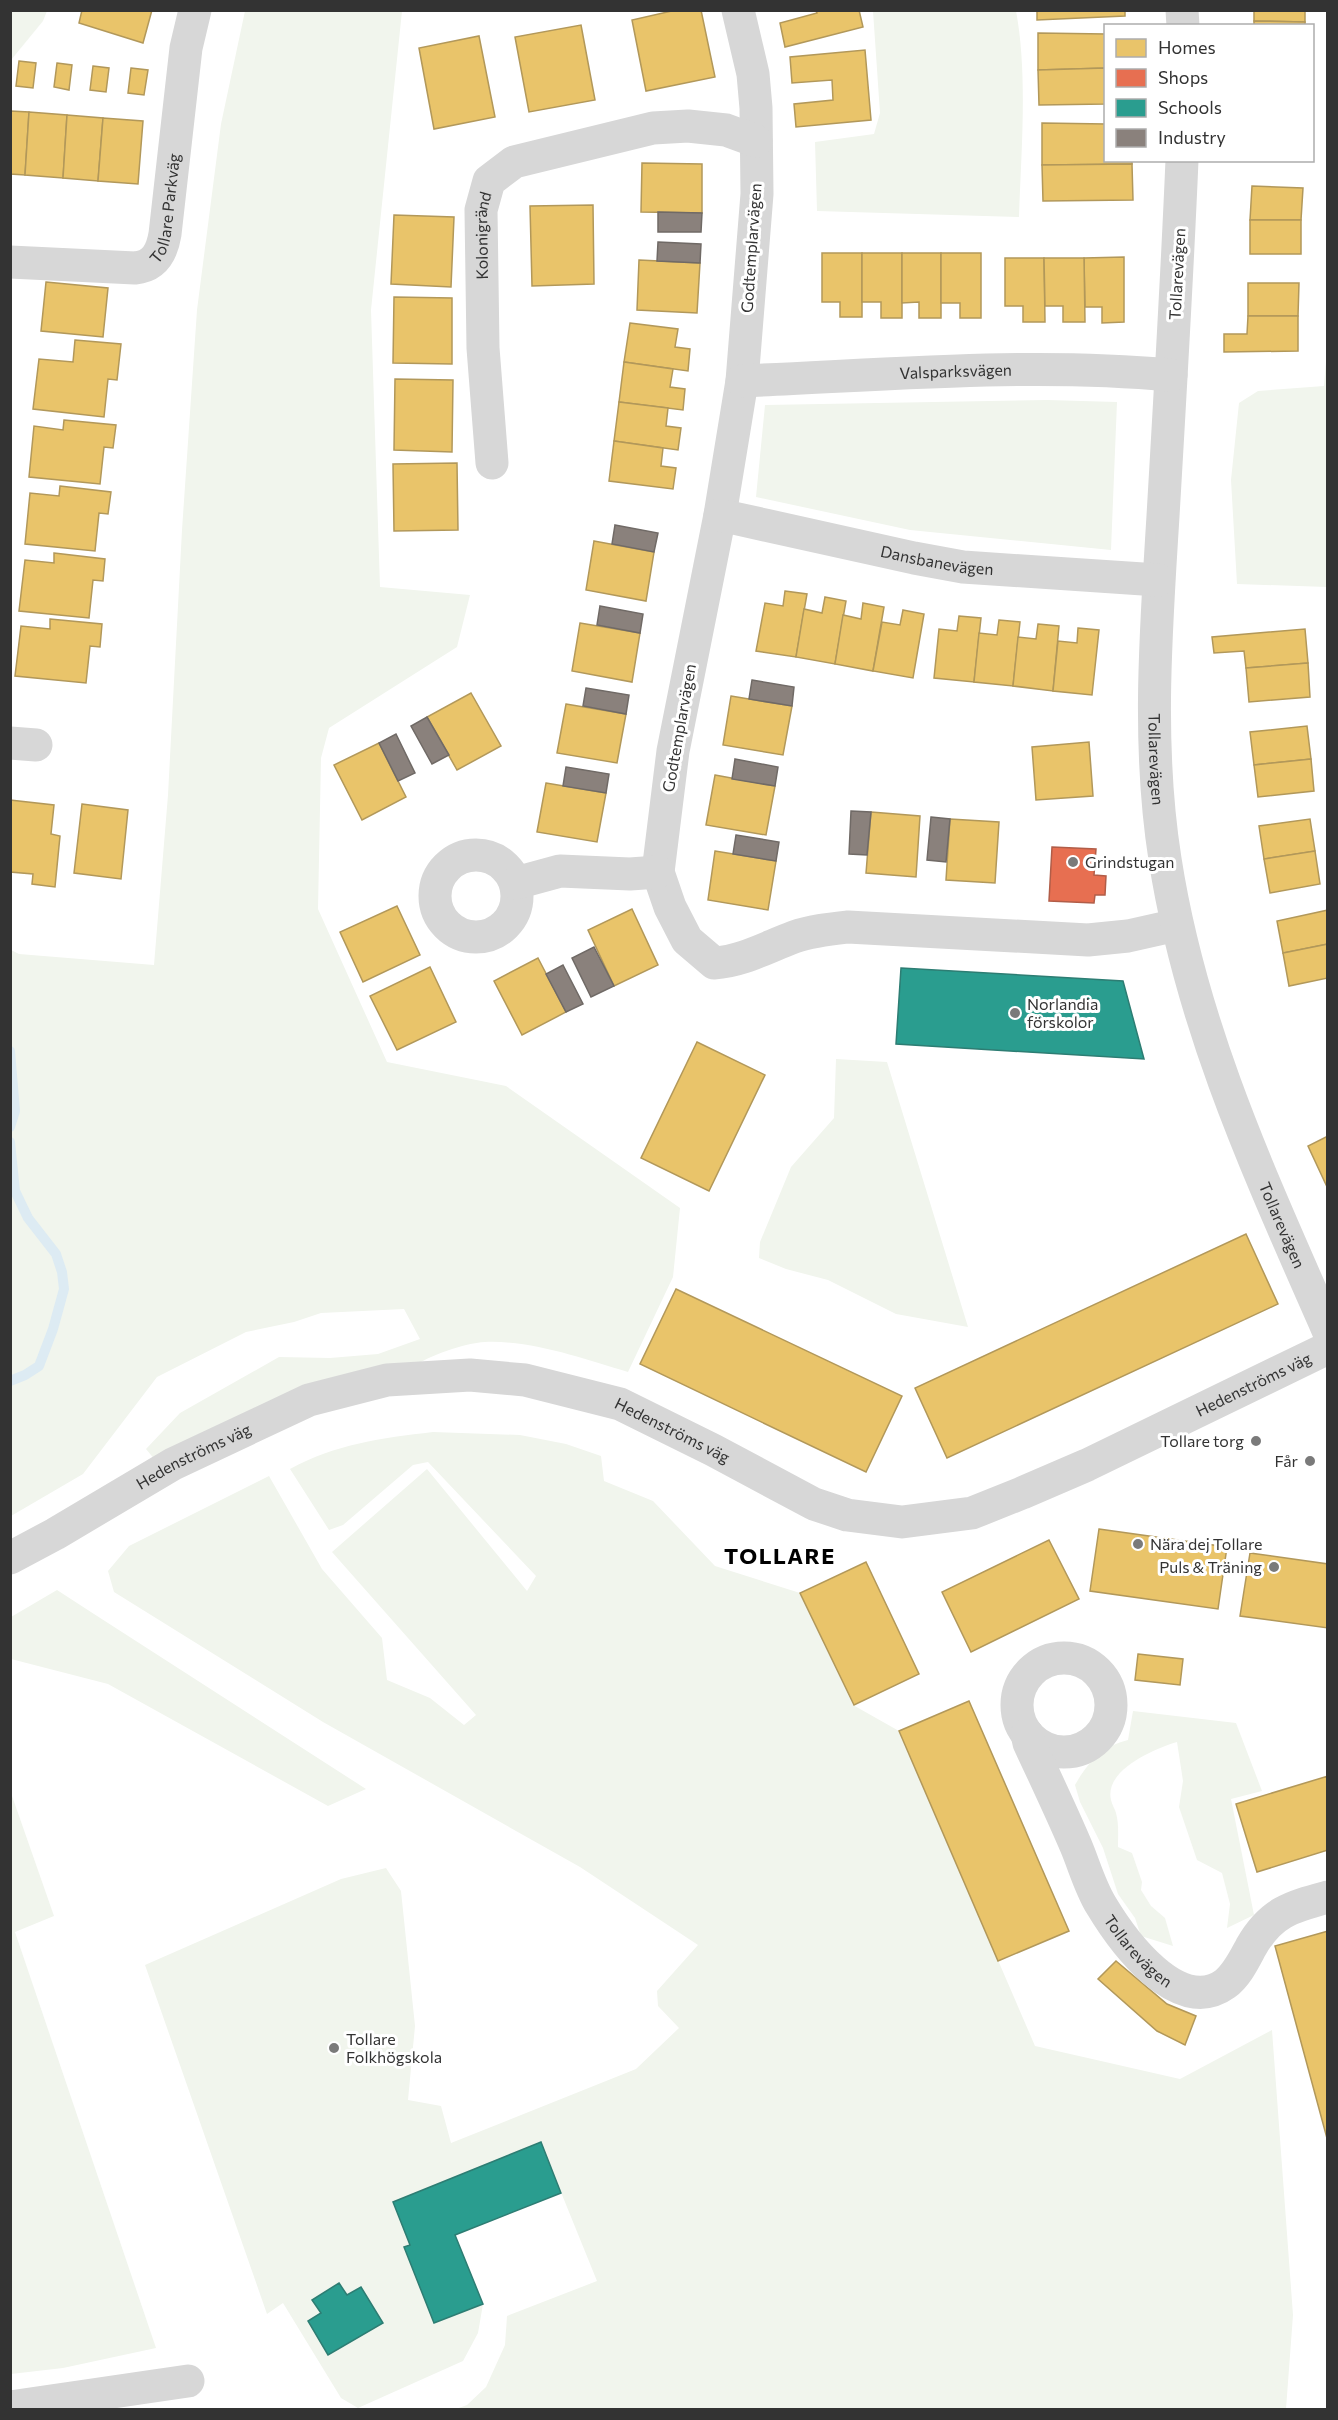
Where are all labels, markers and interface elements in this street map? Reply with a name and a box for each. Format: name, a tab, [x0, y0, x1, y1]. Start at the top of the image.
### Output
legend	[1104, 24, 1314, 162]
text: Homes	[1158, 36, 1216, 58]
text: Shops	[1158, 66, 1208, 88]
text: Schools	[1158, 96, 1222, 118]
text: Industry	[1158, 126, 1226, 148]
street label: Tollare Parkväg	[145, 152, 183, 267]
street label: Godtemplarvägen	[736, 182, 765, 314]
street label: Kolonigränd	[471, 189, 495, 280]
street label: Tollarevägen	[1165, 228, 1188, 320]
street label: Valsparksvägen	[899, 360, 1012, 382]
street label: Dansbanevägen	[879, 541, 994, 578]
street label: Godtemplarvägen	[658, 662, 699, 794]
street label: Tollarevägen	[1145, 713, 1168, 806]
place label: Grindstugan	[1085, 852, 1174, 871]
marker: Grindstugan	[1066, 855, 1080, 869]
place label: Norlandia förskolor	[1027, 994, 1098, 1031]
marker: Norlandia förskolor	[1008, 1006, 1022, 1020]
street label: Tollarevägen	[1256, 1179, 1310, 1271]
street label: Hedenströms väg	[1192, 1348, 1314, 1420]
street label: Hedenströms väg	[612, 1393, 734, 1467]
street label: Hedenströms väg	[132, 1419, 254, 1493]
place label: Tollare torg	[1160, 1431, 1244, 1450]
marker: Tollare torg	[1249, 1434, 1263, 1448]
place label: Får	[1274, 1451, 1299, 1470]
marker: Får	[1303, 1454, 1317, 1468]
place label: Nära dej Tollare	[1150, 1534, 1262, 1553]
marker: Nära dej Tollare	[1131, 1537, 1145, 1551]
district label: TOLLARE	[724, 1542, 836, 1569]
place label: Puls & Träning	[1159, 1557, 1262, 1576]
marker: Puls & Träning	[1267, 1560, 1281, 1574]
street label: Tollarevägen	[1101, 1911, 1176, 1991]
place label: Tollare Folkhögskola	[346, 2029, 442, 2066]
marker: Tollare Folkhögskola	[327, 2041, 341, 2055]

